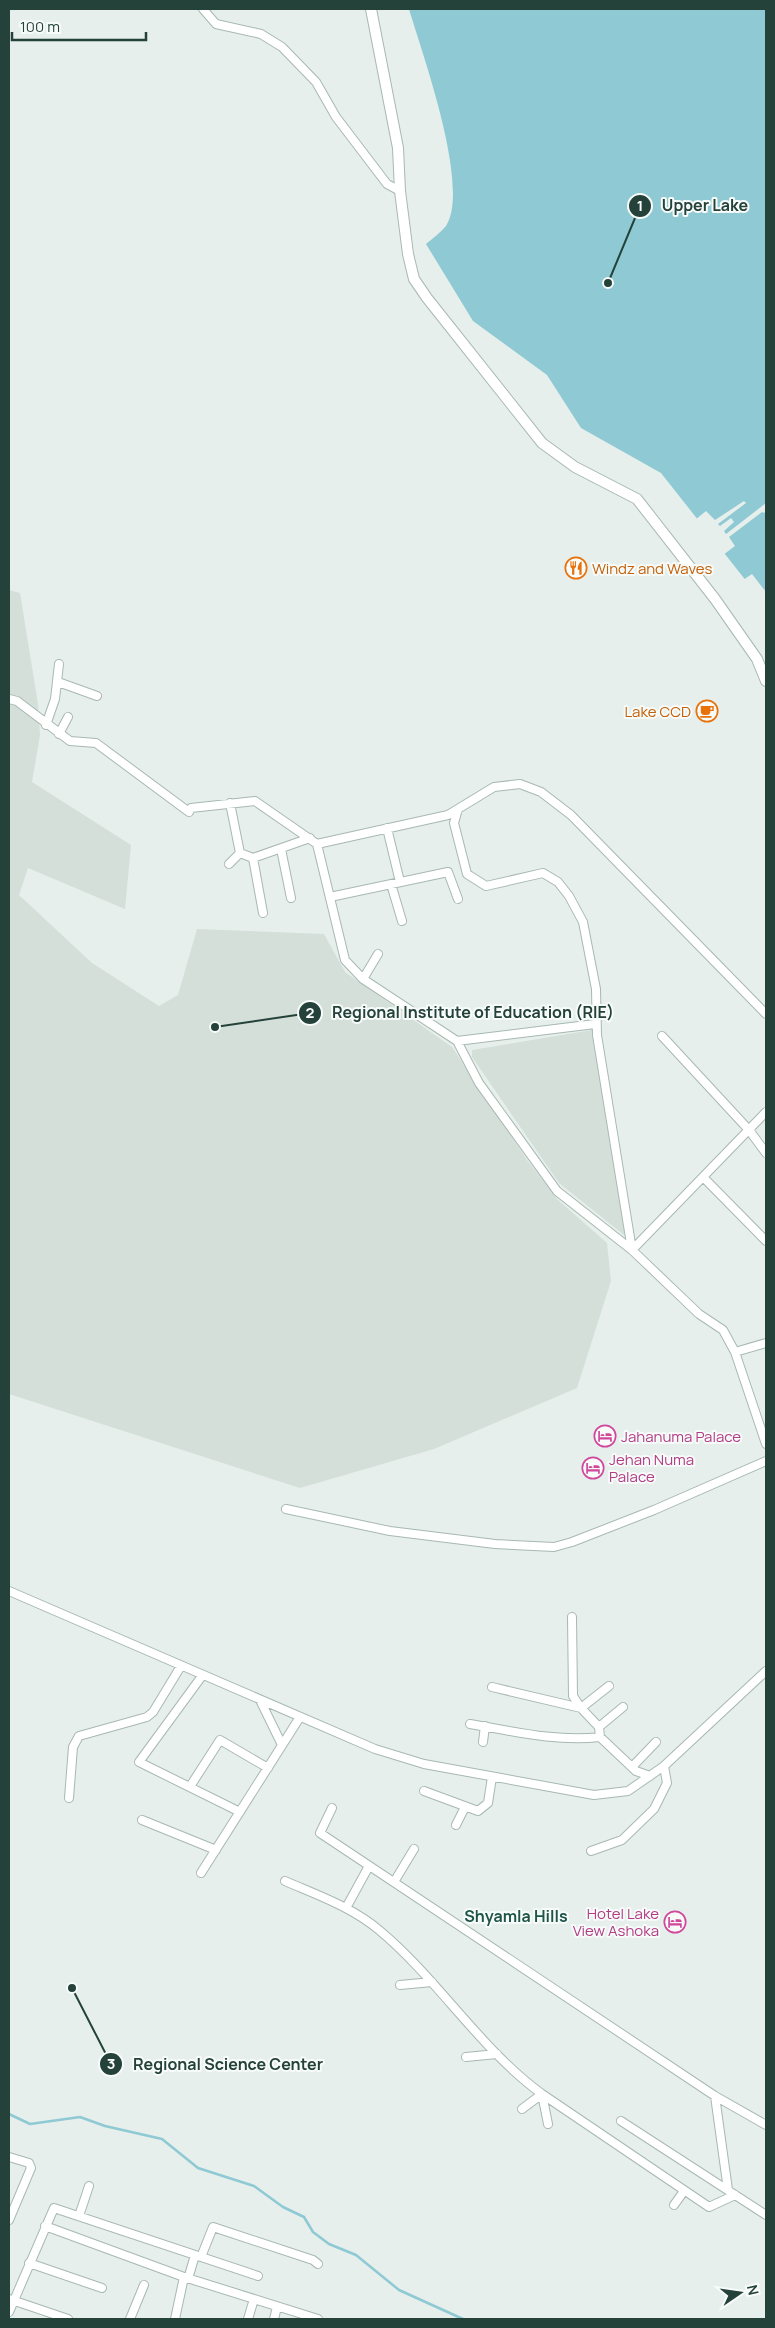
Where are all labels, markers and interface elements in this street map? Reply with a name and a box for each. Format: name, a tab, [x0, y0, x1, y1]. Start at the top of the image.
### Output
scale bar	[12, 10, 146, 42]
text: 100 m	[20, 16, 60, 37]
callout: Upper Lake	[627, 190, 759, 221]
text: Upper Lake	[662, 194, 749, 216]
text: 1	[637, 195, 643, 216]
restaurant icon: Windz and Waves	[564, 556, 588, 580]
place label: Windz and Waves	[592, 558, 712, 579]
cafe icon: Lake CCD	[695, 699, 719, 723]
place label: Lake CCD	[624, 701, 691, 722]
callout: Regional Institute of Education (RIE)	[297, 997, 625, 1028]
text: Regional Institute of Education (RIE)	[332, 1001, 614, 1023]
text: 2	[306, 1002, 315, 1023]
hotel icon: Jahanuma Palace	[593, 1424, 617, 1448]
place label: Jahanuma Palace	[621, 1426, 741, 1447]
place label: Jehan Numa Palace	[609, 1449, 694, 1487]
hotel icon: Jehan Numa Palace	[581, 1456, 605, 1480]
place label: Hotel Lake View Ashoka	[573, 1903, 659, 1941]
district label: Shyamla Hills	[464, 1905, 568, 1927]
hotel icon: Hotel Lake View Ashoka	[663, 1910, 687, 1934]
callout: Regional Science Center	[98, 2049, 334, 2080]
text: 3	[107, 2053, 115, 2074]
text: Regional Science Center	[133, 2053, 323, 2075]
north arrow	[715, 2268, 765, 2318]
text: N	[743, 2283, 764, 2297]

